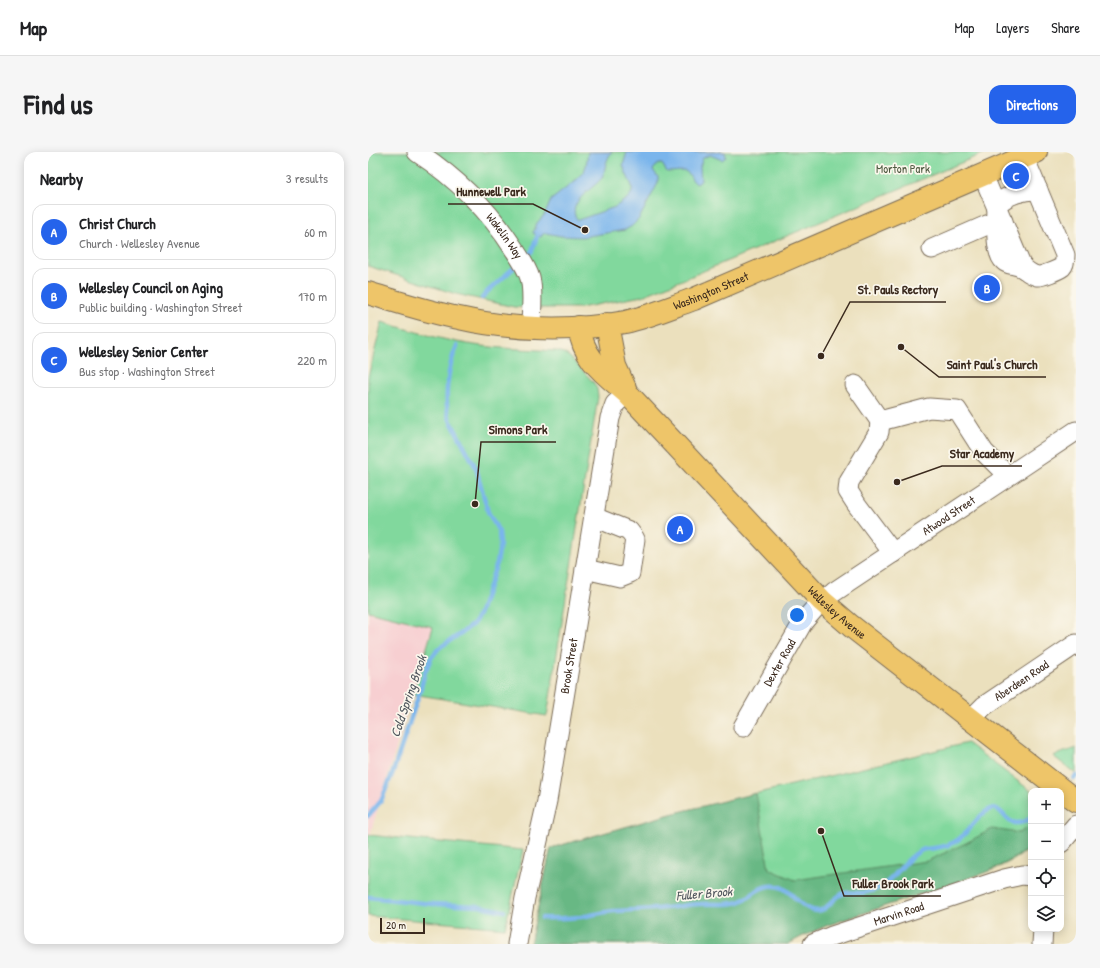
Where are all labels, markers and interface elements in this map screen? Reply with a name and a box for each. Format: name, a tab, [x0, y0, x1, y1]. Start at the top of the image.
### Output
text: Map	[20, 15, 47, 41]
text: Map	[954, 18, 974, 37]
text: Layers	[996, 18, 1029, 37]
text: Share	[1051, 18, 1080, 37]
text: Find us	[24, 85, 93, 123]
button: Directions	[989, 85, 1076, 124]
park label: Morton Park	[876, 160, 930, 177]
pin: C	[1003, 161, 1029, 191]
text: Nearby	[40, 167, 83, 190]
text: 3 results	[286, 169, 328, 187]
callout: Hunnewell Park	[448, 179, 533, 204]
text: Hunnewell Park	[456, 182, 526, 200]
street label: Wakelin Way	[482, 209, 527, 262]
text: Christ Church	[79, 213, 155, 234]
text: A	[51, 223, 57, 241]
text: 60 m	[304, 223, 327, 241]
text: Church · Wellesley Avenue	[79, 234, 200, 252]
street label: Washington Street	[671, 267, 752, 314]
pin: B	[974, 273, 1000, 303]
text: Wellesley Council on Aging	[79, 277, 223, 298]
callout: St. Pauls Rectory	[850, 277, 946, 302]
text: St. Pauls Rectory	[858, 280, 939, 299]
text: B	[51, 287, 57, 305]
text: 170 m	[298, 287, 327, 305]
text: Public building · Washington Street	[79, 298, 242, 316]
text: Wellesley Senior Center	[79, 341, 208, 362]
text: C	[50, 351, 58, 369]
text: 220 m	[297, 351, 327, 369]
callout: Saint Paul's Church	[939, 352, 1046, 377]
text: Saint Paul's Church	[947, 355, 1038, 373]
text: Bus stop · Washington Street	[79, 362, 215, 380]
callout: Simons Park	[481, 417, 556, 442]
text: Simons Park	[489, 420, 548, 438]
callout: Star Academy	[942, 441, 1022, 466]
text: Star Academy	[950, 444, 1015, 463]
street label: Atwood Street	[918, 491, 979, 539]
pin: A	[667, 514, 693, 544]
street label: Wellesley Avenue	[804, 582, 870, 643]
your location	[787, 605, 807, 625]
street label: Dexter Road	[759, 635, 800, 689]
street label: Brook Street	[556, 636, 582, 695]
water label: Cold Spring Brook	[386, 651, 432, 740]
street label: Aberdeen Road	[991, 656, 1052, 705]
map controls	[1028, 788, 1064, 932]
button: +	[1028, 788, 1064, 824]
button: −	[1028, 824, 1064, 860]
button: locate	[1028, 860, 1064, 896]
callout: Fuller Brook Park	[844, 871, 941, 896]
text: Fuller Brook Park	[851, 874, 934, 892]
water label: Fuller Brook	[675, 881, 734, 904]
button: layers	[1028, 896, 1064, 932]
street label: Marvin Road	[871, 897, 926, 930]
scale bar	[380, 916, 425, 935]
text: 20 m	[386, 918, 406, 932]

